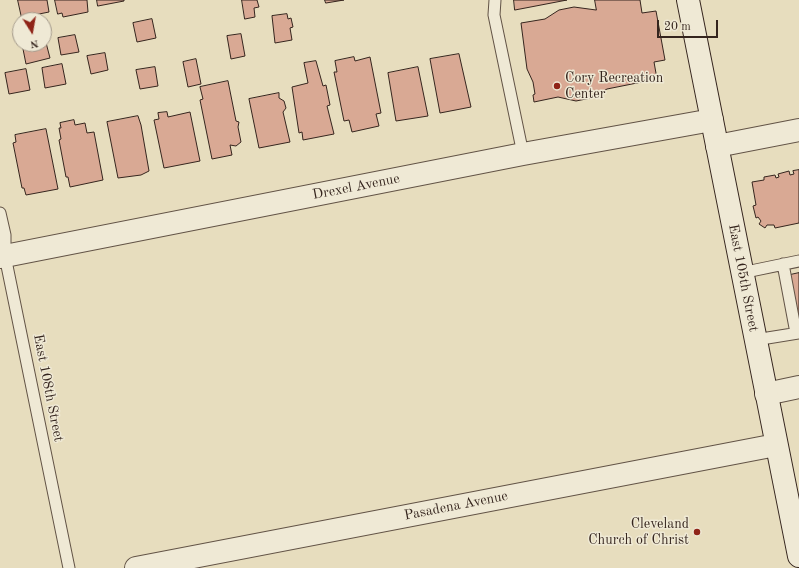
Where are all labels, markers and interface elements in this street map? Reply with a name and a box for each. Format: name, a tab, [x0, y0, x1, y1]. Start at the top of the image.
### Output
north arrow	[12, 12, 52, 52]
scale bar	[659, 12, 720, 38]
text: 20 m	[664, 21, 691, 33]
text: N	[29, 37, 39, 49]
place label: Cory Recreation Center	[565, 70, 663, 102]
marker: Cory Recreation Center	[552, 81, 562, 91]
street label: Drexel Avenue	[311, 170, 401, 204]
street label: East 105th Street	[724, 223, 762, 333]
street label: East 108th Street	[29, 333, 67, 443]
street label: Pasadena Avenue	[403, 488, 509, 524]
place label: Cleveland Church of Christ	[588, 516, 689, 548]
marker: Cleveland Church of Christ	[692, 527, 702, 537]

